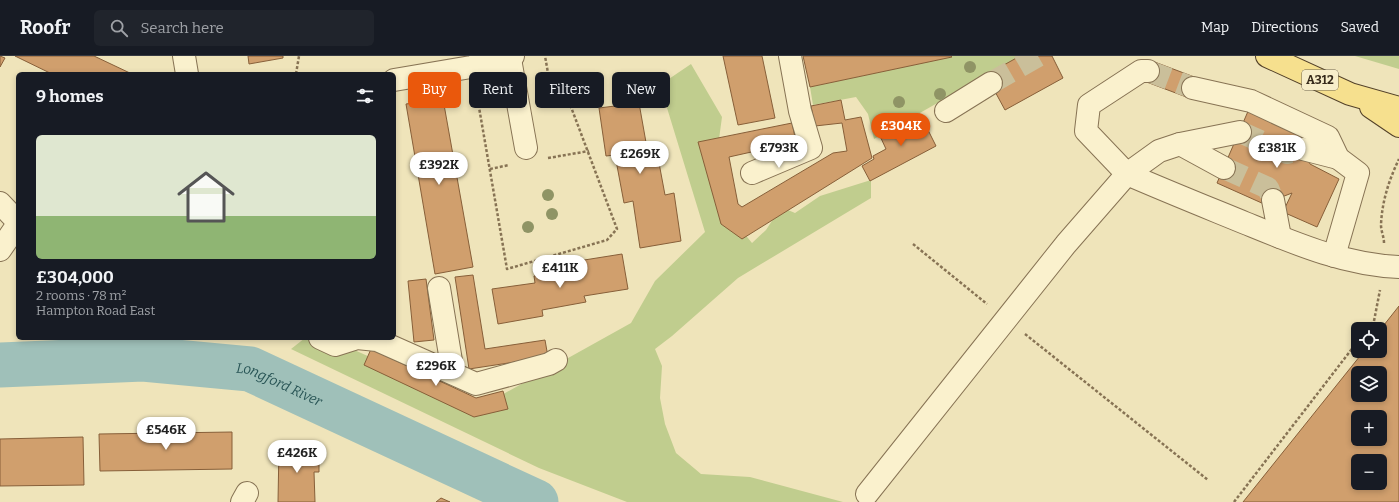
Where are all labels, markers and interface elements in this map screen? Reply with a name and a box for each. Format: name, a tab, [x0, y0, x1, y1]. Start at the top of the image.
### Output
search box	[94, 10, 374, 46]
text: Roofr	[20, 16, 70, 39]
icon: search	[108, 17, 130, 39]
text: Search here	[140, 19, 224, 37]
text: Map	[1201, 19, 1229, 36]
text: Directions	[1251, 19, 1319, 36]
text: Saved	[1341, 19, 1379, 36]
road number: A312	[1302, 70, 1338, 90]
chip: Buy	[408, 72, 461, 108]
chip: Rent	[469, 72, 527, 108]
chip: Filters	[535, 72, 604, 108]
chip: New	[612, 72, 670, 108]
icon: filters	[354, 85, 376, 107]
text: 9 homes	[36, 86, 104, 107]
pin: £304K	[873, 113, 929, 147]
text: £304K	[880, 118, 922, 133]
pin: £793K	[751, 135, 807, 169]
pin: £381K	[1249, 135, 1305, 169]
text: £793K	[759, 140, 799, 155]
text: £381K	[1258, 140, 1296, 155]
pin: £269K	[612, 141, 668, 175]
text: £269K	[620, 146, 660, 161]
pin: £392K	[411, 152, 467, 186]
text: £392K	[419, 157, 459, 172]
icon: home	[170, 161, 242, 233]
pin: £411K	[532, 255, 588, 289]
text: £411K	[542, 260, 578, 275]
text: £304,000	[36, 267, 114, 288]
text: 2 rooms · 78 m²	[36, 288, 126, 303]
text: Hampton Road East	[36, 303, 155, 318]
map controls	[1351, 322, 1387, 490]
button: locate	[1351, 322, 1387, 358]
pin: £296K	[408, 353, 464, 387]
text: £296K	[416, 358, 456, 373]
water label: Longford River	[235, 359, 326, 410]
button: layers	[1351, 366, 1387, 402]
button: +	[1351, 410, 1387, 446]
pin: £546K	[138, 417, 194, 451]
text: £546K	[146, 422, 186, 437]
pin: £426K	[269, 440, 325, 474]
text: £426K	[277, 445, 317, 460]
button: −	[1351, 454, 1387, 490]

